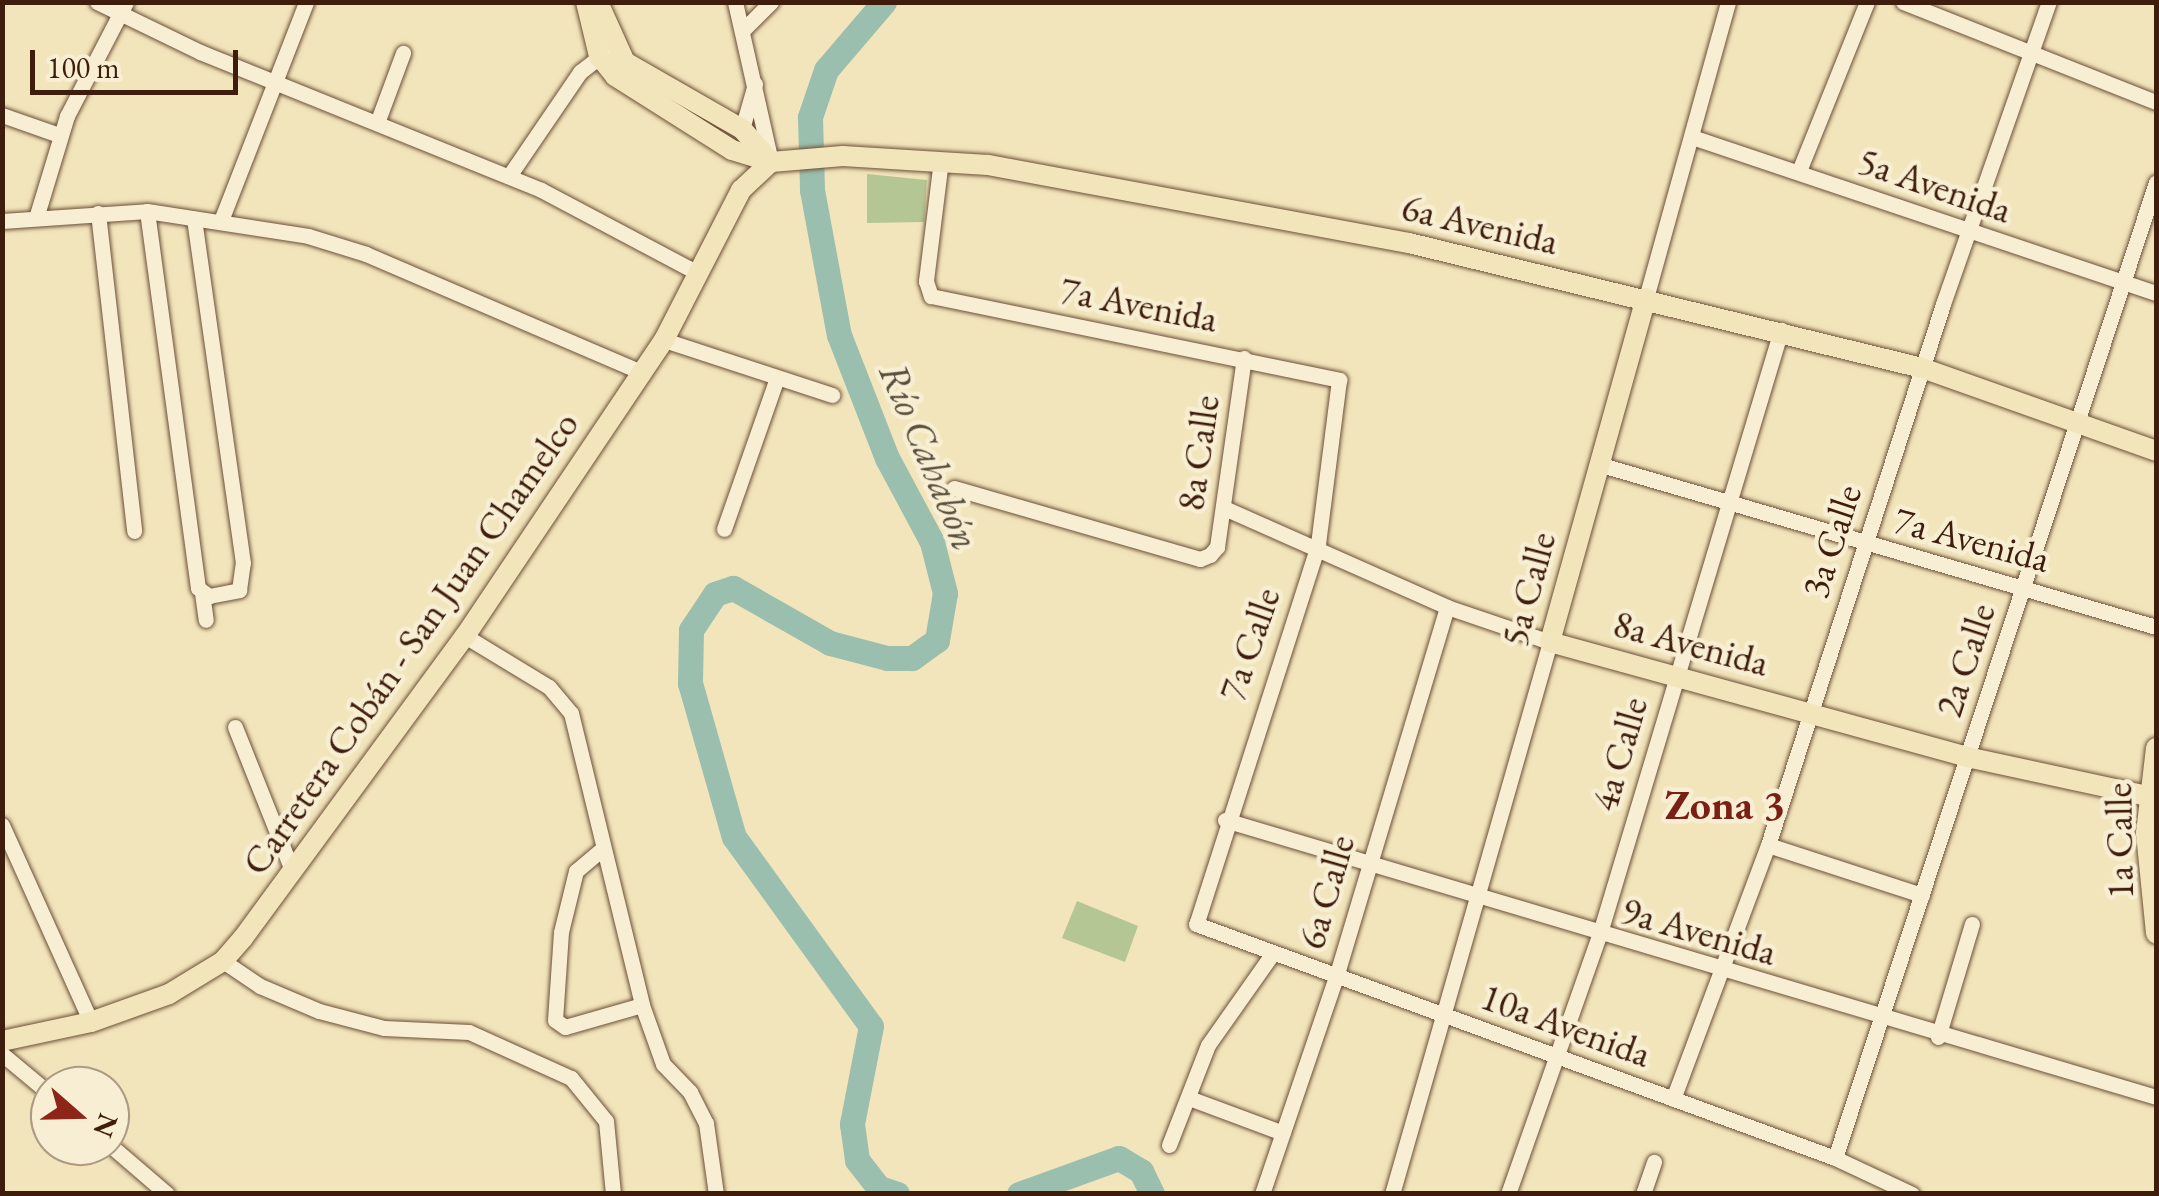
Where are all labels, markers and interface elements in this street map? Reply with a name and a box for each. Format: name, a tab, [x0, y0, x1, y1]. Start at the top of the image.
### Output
scale bar	[35, 30, 242, 92]
text: 100 m	[47, 48, 120, 87]
street label: 5a Avenida	[1852, 138, 2018, 232]
street label: 6a Avenida	[1397, 184, 1563, 264]
street label: 7a Avenida	[1057, 266, 1221, 342]
water label: Río Cahabón	[869, 355, 991, 557]
street label: 8a Calle	[1167, 392, 1229, 514]
street label: Carretera Cobán - San Juan Chamelco	[232, 403, 588, 883]
street label: 3a Calle	[1791, 479, 1871, 603]
street label: 7a Avenida	[1889, 496, 2055, 582]
street label: 5a Calle	[1491, 527, 1565, 651]
street label: 7a Calle	[1209, 582, 1289, 706]
street label: 2a Calle	[1925, 598, 2005, 722]
street label: 8a Avenida	[1608, 600, 1774, 686]
street label: 4a Calle	[1581, 692, 1657, 816]
district label: Zona 3	[1665, 780, 1785, 830]
street label: 1a Calle	[2095, 783, 2143, 899]
street label: 6a Calle	[1288, 830, 1364, 954]
street label: 9a Avenida	[1616, 887, 1782, 975]
street label: 10a Avenida	[1475, 973, 1657, 1077]
north arrow	[30, 1066, 130, 1166]
text: N	[86, 1109, 127, 1142]

